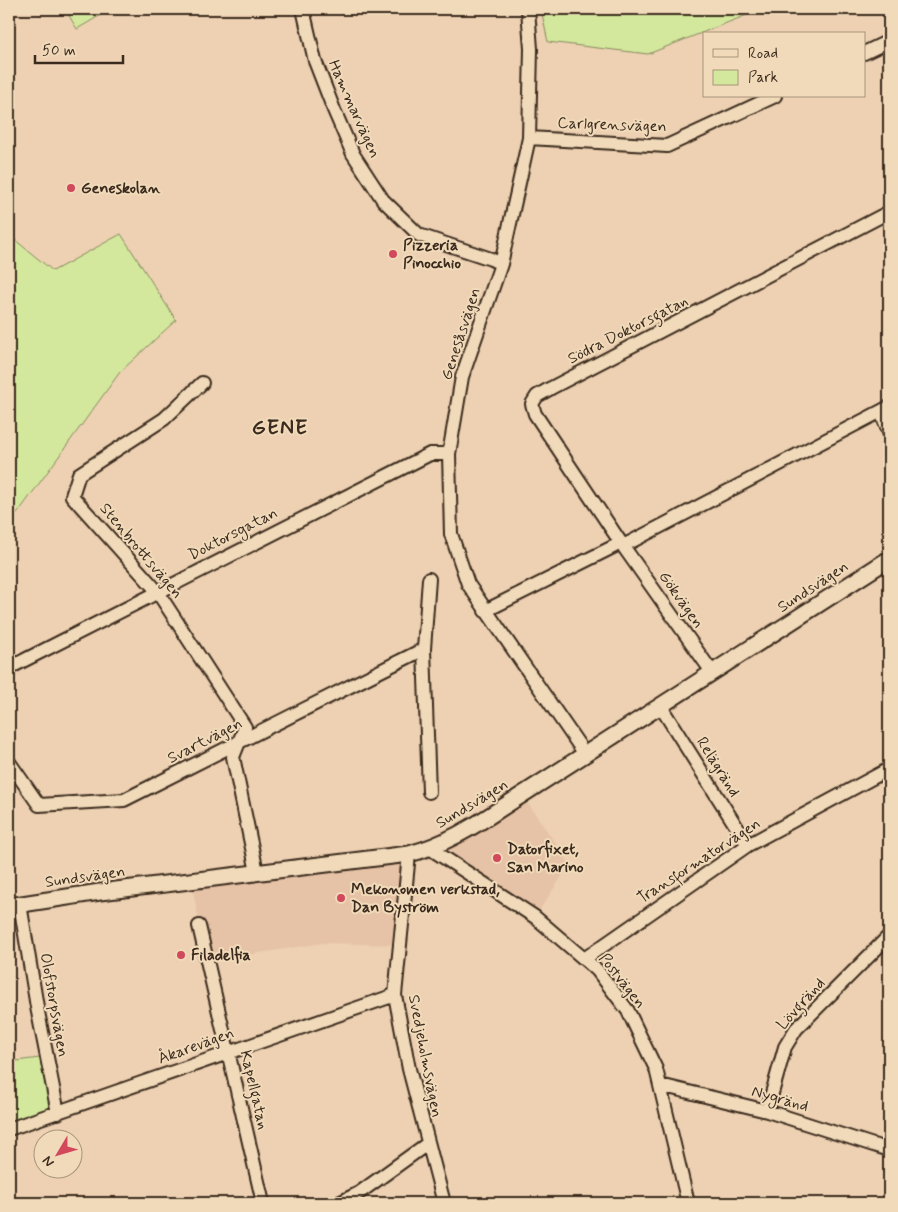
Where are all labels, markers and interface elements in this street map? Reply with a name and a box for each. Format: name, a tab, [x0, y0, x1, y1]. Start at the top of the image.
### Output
scale bar	[35, 32, 122, 64]
legend	[703, 32, 866, 98]
text: 50 m	[42, 41, 76, 61]
text: Road	[748, 44, 778, 64]
street label: Hammarvägen	[323, 57, 385, 161]
text: Park	[748, 68, 778, 88]
street label: Carlgrensvägen	[557, 113, 667, 137]
place label: Geneskolan	[81, 178, 161, 199]
marker: Geneskolan	[65, 182, 77, 194]
place label: Pizzeria Pinocchio	[403, 235, 461, 274]
marker: Pizzeria Pinocchio	[387, 248, 399, 260]
street label: Genesåsvägen	[436, 285, 486, 383]
street label: Södra Doktorsgatan	[564, 291, 692, 370]
district label: GENE	[252, 414, 308, 442]
street label: Stenbrottsvägen	[95, 499, 187, 603]
street label: Doktorsgatan	[185, 502, 282, 566]
street label: Sundsvägen	[773, 556, 853, 618]
street label: Gökvägen	[654, 567, 708, 633]
street label: Svartvägen	[164, 713, 246, 769]
street label: Relägränd	[691, 733, 745, 801]
street label: Sundsvägen	[432, 774, 512, 834]
street label: Transformatorvägen	[633, 813, 766, 910]
place label: Datorfixet, San Marino	[507, 839, 584, 878]
marker: Datorfixet, San Marino	[491, 852, 503, 864]
street label: Sundsvägen	[44, 861, 126, 893]
place label: Mekonomen verkstad, Dan Byström	[351, 879, 500, 918]
marker: Mekonomen verkstad, Dan Byström	[335, 892, 347, 904]
place label: Filadelfia	[191, 945, 251, 966]
marker: Filadelfia	[175, 949, 187, 961]
street label: Postvägen	[594, 949, 650, 1013]
street label: Olofstorpsvägen	[35, 951, 73, 1059]
street label: Lövgränd	[772, 973, 831, 1035]
street label: Svedjeholmsvägen	[403, 993, 447, 1119]
street label: Åkarevägen	[155, 1023, 237, 1069]
street label: Kapellgatan	[234, 1048, 273, 1132]
street label: Nygränd	[749, 1081, 811, 1118]
north arrow	[32, 1130, 82, 1180]
text: N	[39, 1152, 59, 1171]

